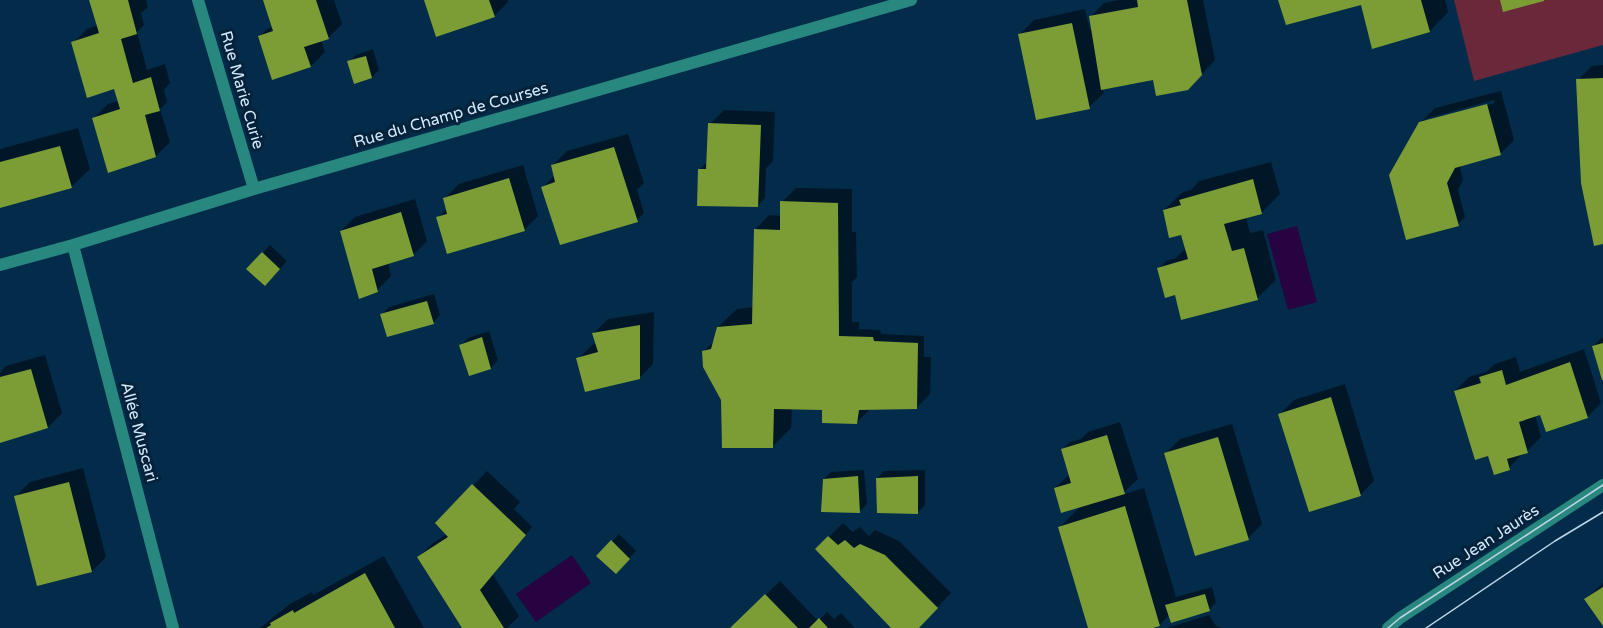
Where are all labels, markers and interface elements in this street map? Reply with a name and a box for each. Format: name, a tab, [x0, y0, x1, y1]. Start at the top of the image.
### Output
street label: Rue Marie Curie	[216, 29, 268, 151]
street label: Rue du Champ de Courses	[351, 78, 551, 152]
street label: Allée Muscari	[116, 380, 162, 484]
street label: Rue Jean Jaurès	[1429, 500, 1543, 584]

